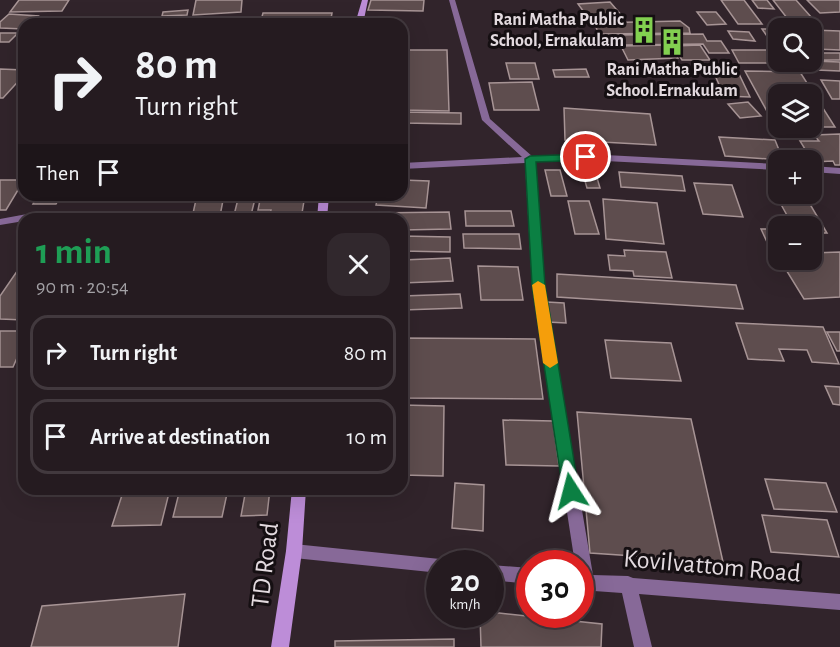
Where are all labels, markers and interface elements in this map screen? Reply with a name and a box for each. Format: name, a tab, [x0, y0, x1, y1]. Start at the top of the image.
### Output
place label: Rani Matha Public School, Ernakulam	[490, 11, 624, 50]
building icon: Rani Matha Public School, Ernakulam	[629, 15, 659, 45]
map controls	[768, 18, 822, 270]
button: search	[768, 18, 822, 72]
building icon: Rani Matha Public School.Ernakulam	[657, 27, 687, 57]
icon: right	[36, 42, 114, 120]
text: 80 m	[135, 44, 218, 86]
place label: Rani Matha Public School.Ernakulam	[606, 61, 738, 100]
button: layers	[768, 84, 822, 138]
text: Turn right	[135, 93, 238, 120]
pin	[560, 131, 611, 182]
icon: arrive	[569, 140, 602, 173]
button: +	[768, 150, 822, 204]
icon: arrive	[92, 156, 125, 189]
text: Then	[36, 162, 80, 184]
button: −	[768, 216, 822, 270]
button: close	[327, 233, 390, 296]
text: 1 min	[36, 234, 112, 270]
text: 90 m · 20:54	[36, 277, 129, 297]
icon: right	[39, 336, 72, 369]
text: Turn right	[90, 342, 177, 364]
text: 80 m	[344, 342, 387, 364]
icon: arrive	[39, 420, 72, 453]
text: Arrive at destination	[90, 426, 270, 448]
text: 10 m	[347, 426, 387, 448]
position arrow	[539, 459, 603, 523]
street label: TD Road	[247, 521, 283, 609]
street label: Kovilvattom Road	[622, 545, 802, 587]
speed limit sign: 30	[516, 550, 594, 628]
text: 20	[450, 567, 480, 597]
text: km/h	[450, 597, 480, 612]

